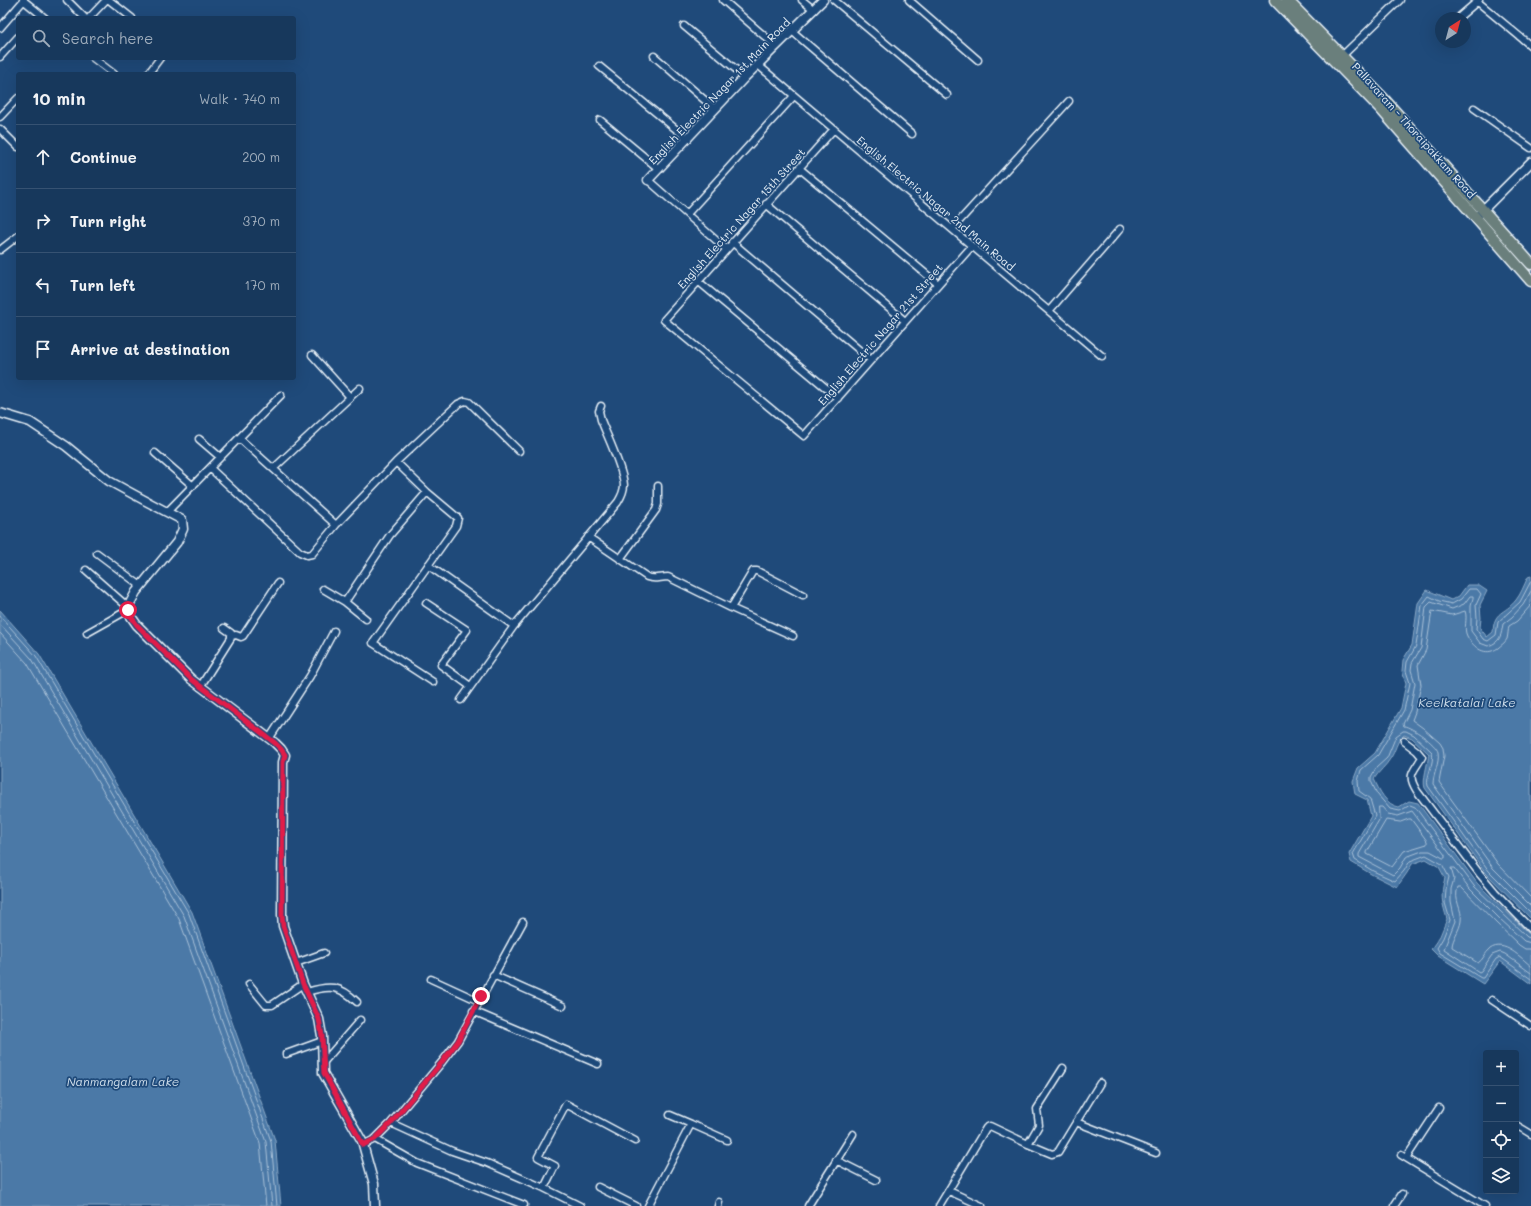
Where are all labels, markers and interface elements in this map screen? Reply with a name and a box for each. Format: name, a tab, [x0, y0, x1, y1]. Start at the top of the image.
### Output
north arrow	[1435, 12, 1471, 48]
street label: English Electric Nagar 1st Main Road	[645, 15, 793, 167]
search box	[16, 16, 296, 60]
icon: search	[30, 27, 52, 49]
text: Search here	[62, 28, 153, 48]
street label: Pallavaram - Thoraipakkam Road	[1349, 59, 1479, 201]
text: 10 min	[32, 87, 86, 109]
text: Walk · 740 m	[199, 90, 280, 107]
street label: English Electric Nagar 2nd Main Road	[854, 132, 1018, 274]
street label: English Electric Nagar 15th Street	[674, 144, 808, 291]
icon: ahead	[32, 146, 54, 168]
text: Continue	[70, 147, 137, 167]
text: 200 m	[242, 148, 280, 165]
icon: right	[32, 210, 54, 232]
text: Turn right	[70, 211, 147, 231]
text: 370 m	[243, 212, 280, 229]
street label: English Electric Nagar 21st Street	[814, 260, 946, 408]
icon: left	[32, 274, 54, 296]
text: Turn left	[70, 275, 135, 295]
text: 170 m	[244, 276, 280, 293]
icon: arrive	[32, 338, 54, 360]
text: Arrive at destination	[70, 339, 230, 359]
route start	[119, 601, 137, 619]
water label: Keelkatalai Lake	[1418, 694, 1516, 710]
route end	[472, 987, 490, 1005]
map controls	[1483, 1050, 1519, 1194]
button: +	[1483, 1050, 1519, 1086]
water label: Nanmangalam Lake	[67, 1073, 179, 1089]
button: −	[1483, 1086, 1519, 1122]
button: locate	[1483, 1122, 1519, 1158]
button: layers	[1483, 1158, 1519, 1194]

